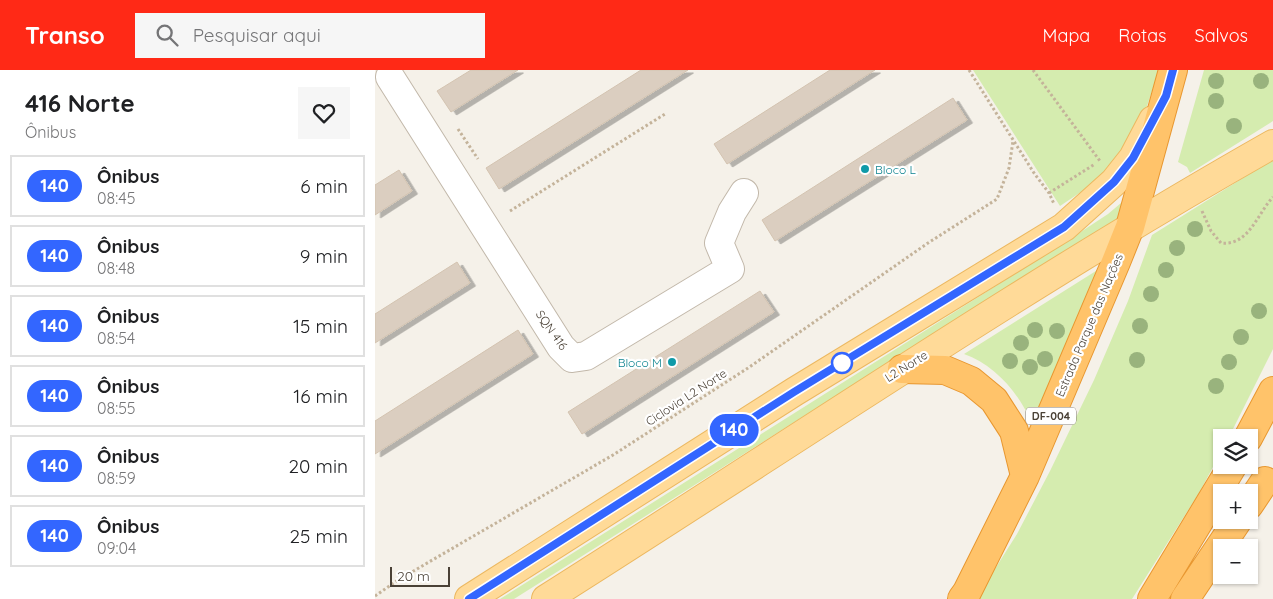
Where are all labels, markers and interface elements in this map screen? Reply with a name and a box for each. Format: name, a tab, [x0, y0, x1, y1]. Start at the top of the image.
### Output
search box	[135, 13, 485, 58]
text: Transo	[25, 20, 105, 50]
icon: search	[153, 21, 181, 49]
text: Pesquisar aqui	[193, 23, 321, 47]
text: Mapa	[1043, 24, 1090, 47]
text: Rotas	[1118, 24, 1167, 47]
text: Salvos	[1195, 24, 1248, 47]
button: heart	[298, 87, 350, 139]
text: 416 Norte	[25, 88, 135, 118]
text: Ônibus	[25, 122, 76, 142]
place label: Bloco L	[875, 162, 916, 177]
marker: Bloco L	[859, 163, 871, 175]
text: Ônibus	[97, 164, 159, 188]
text: 140	[40, 174, 69, 197]
text: 6 min	[300, 174, 348, 198]
text: 08:45	[97, 188, 135, 208]
text: Ônibus	[97, 234, 159, 258]
text: 140	[40, 244, 69, 267]
text: 9 min	[300, 244, 348, 268]
street label: Estrada Parque das Nações	[1052, 251, 1126, 399]
text: 08:48	[97, 258, 135, 278]
text: Ônibus	[97, 304, 159, 328]
street label: SQN 416	[533, 307, 571, 353]
text: 140	[40, 314, 69, 337]
text: 15 min	[293, 314, 348, 338]
text: 08:54	[97, 328, 135, 348]
street label: L2 Norte	[882, 347, 930, 385]
unlabelled marker	[831, 352, 853, 374]
place label: Bloco M	[618, 355, 662, 370]
marker: Bloco M	[666, 356, 678, 368]
street label: Ciclovia L2 Norte	[643, 365, 730, 429]
text: Ônibus	[97, 374, 159, 398]
text: 140	[40, 384, 69, 407]
text: 16 min	[293, 384, 348, 408]
text: 08:55	[97, 398, 136, 418]
road number: DF-004	[1026, 408, 1076, 424]
line badge: 140	[705, 414, 763, 446]
text: 140	[720, 418, 748, 441]
map controls	[1213, 429, 1258, 584]
button: layers	[1213, 429, 1258, 474]
text: Ônibus	[97, 444, 159, 468]
text: 140	[40, 454, 69, 477]
text: 20 min	[289, 454, 348, 478]
text: 08:59	[97, 468, 136, 488]
button: +	[1213, 484, 1258, 529]
text: Ônibus	[97, 514, 159, 538]
text: 140	[40, 524, 69, 547]
text: 25 min	[290, 524, 348, 548]
text: 09:04	[97, 538, 136, 558]
button: −	[1213, 539, 1258, 584]
scale bar	[390, 564, 450, 587]
text: 20 m	[397, 567, 430, 585]

